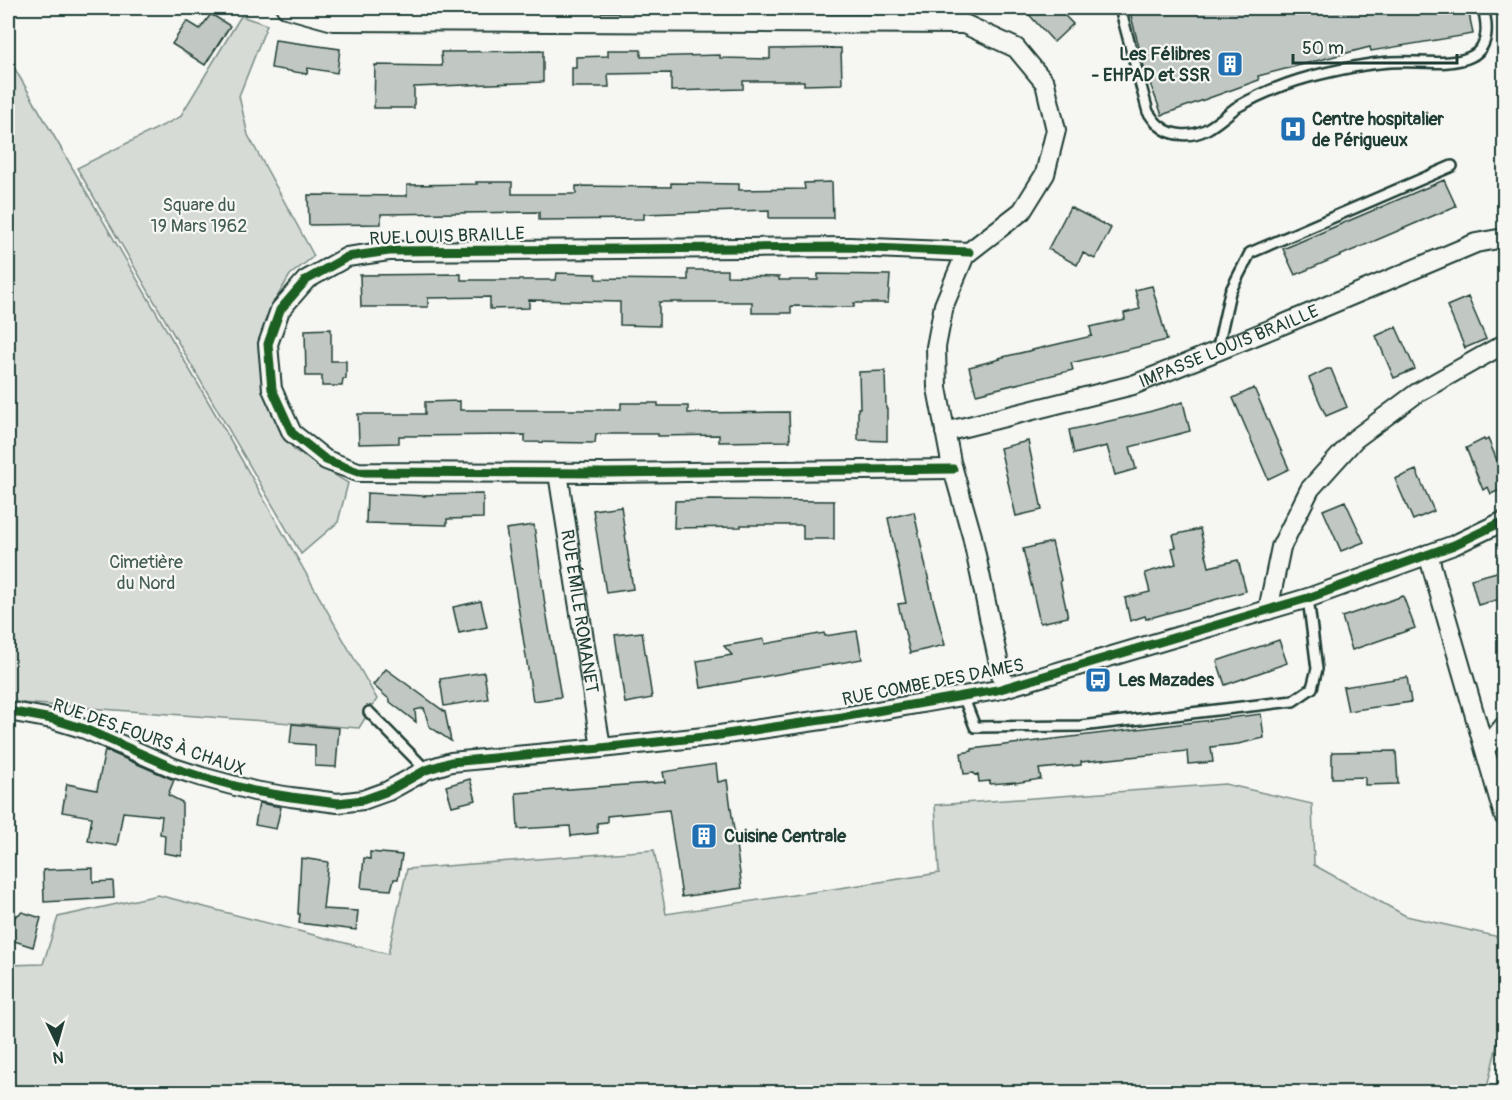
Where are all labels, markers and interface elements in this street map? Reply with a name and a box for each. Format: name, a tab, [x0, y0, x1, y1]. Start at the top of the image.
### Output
scale bar	[1293, 27, 1456, 65]
text: 50 m	[1302, 37, 1344, 60]
place label: Les Félibres - EHPAD et SSR	[1091, 43, 1211, 87]
building icon: Les Félibres - EHPAD et SSR	[1215, 49, 1245, 79]
place label: Centre hospitalier de Périgueux	[1312, 108, 1445, 152]
hospital icon: Centre hospitalier de Périgueux	[1278, 114, 1308, 144]
park label: Square du 19 Mars 1962	[151, 194, 247, 238]
street label: RUE LOUIS BRAILLE	[369, 222, 525, 251]
street label: IMPASSE LOUIS BRAILLE	[1136, 300, 1322, 393]
street label: RUE ÉMILE ROMANET	[555, 528, 603, 695]
park label: Cimetière du Nord	[109, 551, 183, 595]
street label: RUE COMBE DES DAMES	[840, 654, 1026, 711]
bus stop icon: Les Mazades	[1083, 665, 1113, 695]
place label: Les Mazades	[1118, 669, 1215, 692]
street label: RUE DES FOURS À CHAUX	[50, 694, 248, 781]
building icon: Cuisine Centrale	[689, 821, 719, 851]
place label: Cuisine Centrale	[724, 825, 847, 848]
north arrow	[27, 1013, 87, 1073]
text: N	[52, 1047, 64, 1067]

